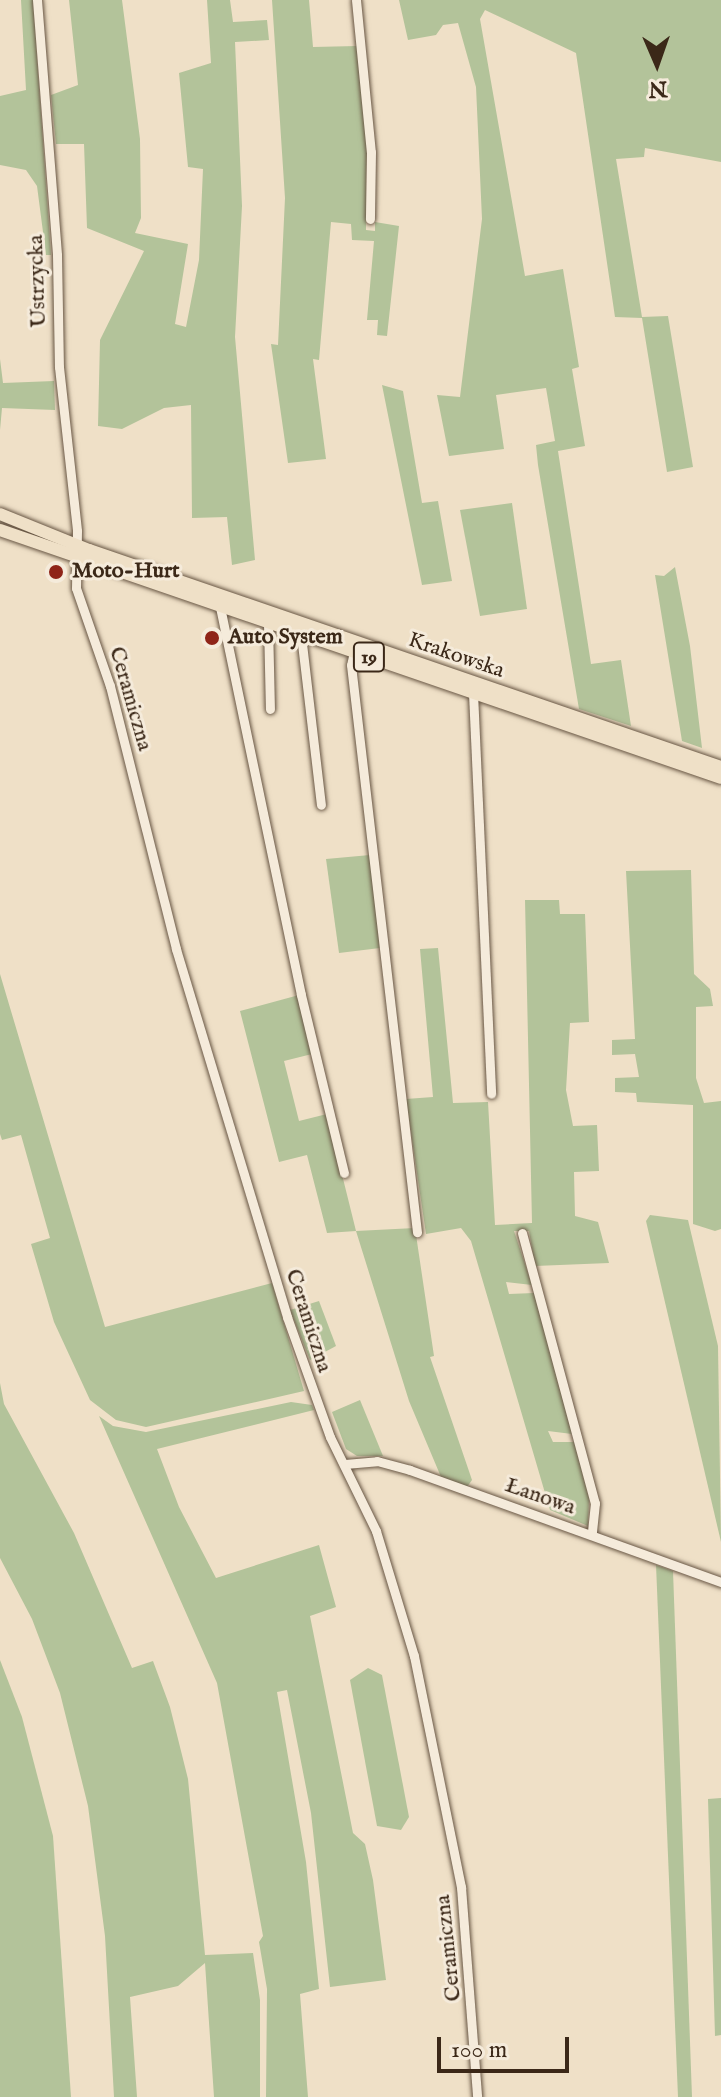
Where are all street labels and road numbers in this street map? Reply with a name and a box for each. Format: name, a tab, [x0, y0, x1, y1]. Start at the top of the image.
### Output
street label: Ustrzycka	[23, 234, 53, 328]
street label: Krakowska	[404, 627, 508, 685]
road number: 19	[351, 641, 387, 673]
street label: Ceramiczna	[103, 644, 157, 754]
street label: Ceramiczna	[279, 1266, 337, 1376]
street label: Łanowa	[501, 1473, 579, 1521]
street label: Ceramiczna	[430, 1893, 468, 2003]

